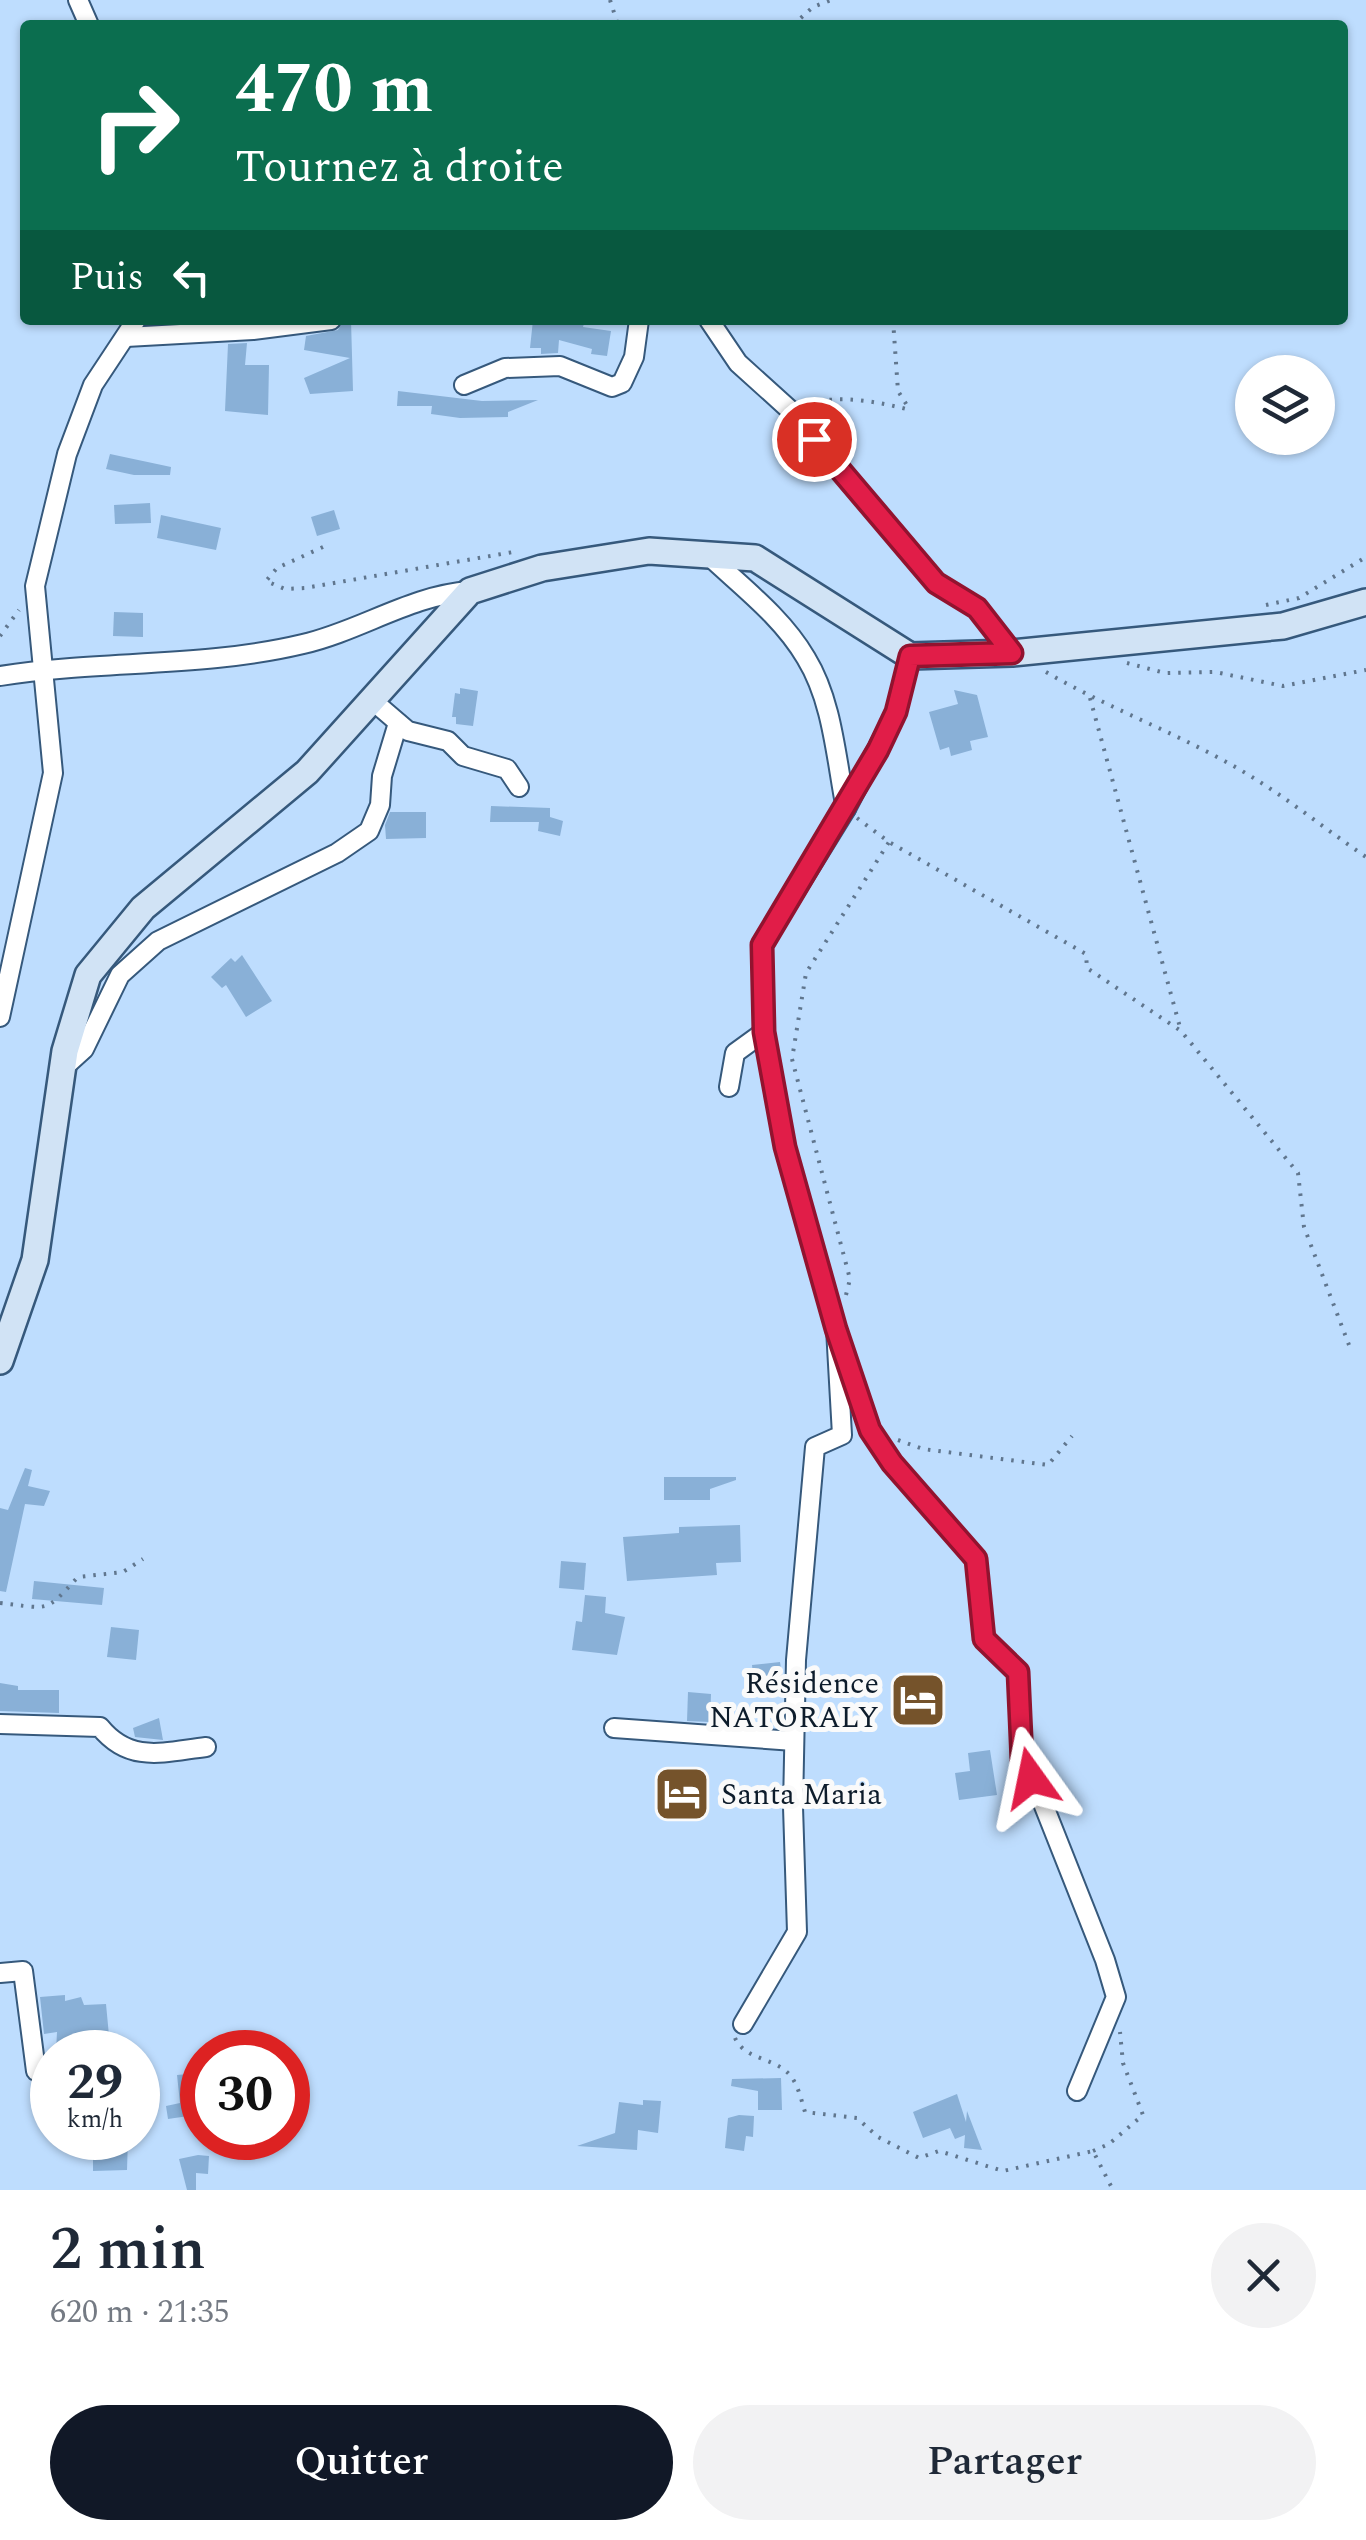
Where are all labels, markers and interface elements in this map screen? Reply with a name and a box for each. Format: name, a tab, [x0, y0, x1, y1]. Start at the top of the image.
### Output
text: 470 m	[235, 37, 433, 143]
icon: right	[70, 60, 200, 190]
text: Tournez à droite	[235, 133, 564, 202]
text: Puis	[70, 249, 144, 307]
icon: left	[164, 250, 219, 305]
map controls	[1235, 355, 1335, 455]
button: layers	[1235, 355, 1335, 455]
pin	[772, 397, 857, 482]
icon: arrive	[787, 412, 842, 467]
place label: Résidence NATORALY	[709, 1661, 879, 1741]
hotel icon: Résidence NATORALY	[888, 1670, 948, 1730]
position arrow	[979, 1726, 1083, 1830]
hotel icon: Santa Maria	[652, 1764, 712, 1824]
place label: Santa Maria	[721, 1772, 882, 1818]
speed limit sign: 30	[180, 2030, 310, 2160]
text: 29	[67, 2045, 123, 2121]
text: km/h	[67, 2101, 123, 2139]
text: 2 min	[50, 2204, 206, 2296]
button: close	[1211, 2223, 1316, 2328]
text: 620 m · 21:35	[50, 2288, 230, 2337]
button: Quitter	[50, 2405, 673, 2520]
button: Partager	[693, 2405, 1316, 2520]

